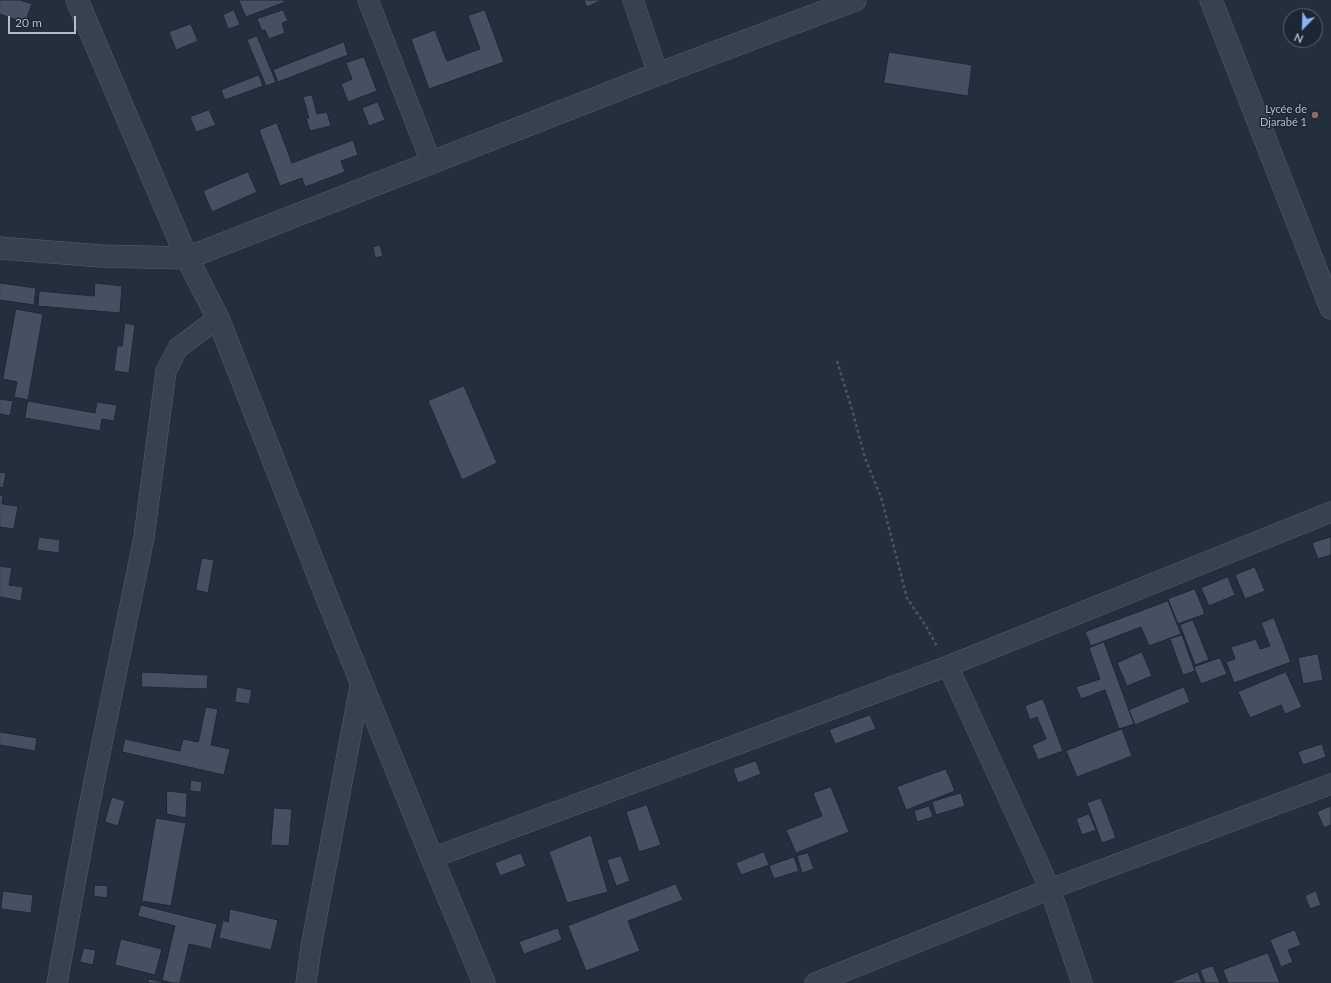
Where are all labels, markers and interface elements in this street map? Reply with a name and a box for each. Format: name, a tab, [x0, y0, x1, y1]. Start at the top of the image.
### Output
scale bar	[10, 8, 78, 34]
north arrow	[1283, 8, 1323, 48]
text: 20 m	[15, 15, 42, 30]
text: N	[1292, 31, 1305, 46]
place label: Lycée de Djarabé 1	[1260, 102, 1307, 128]
marker: Lycée de Djarabé 1	[1310, 110, 1320, 120]

